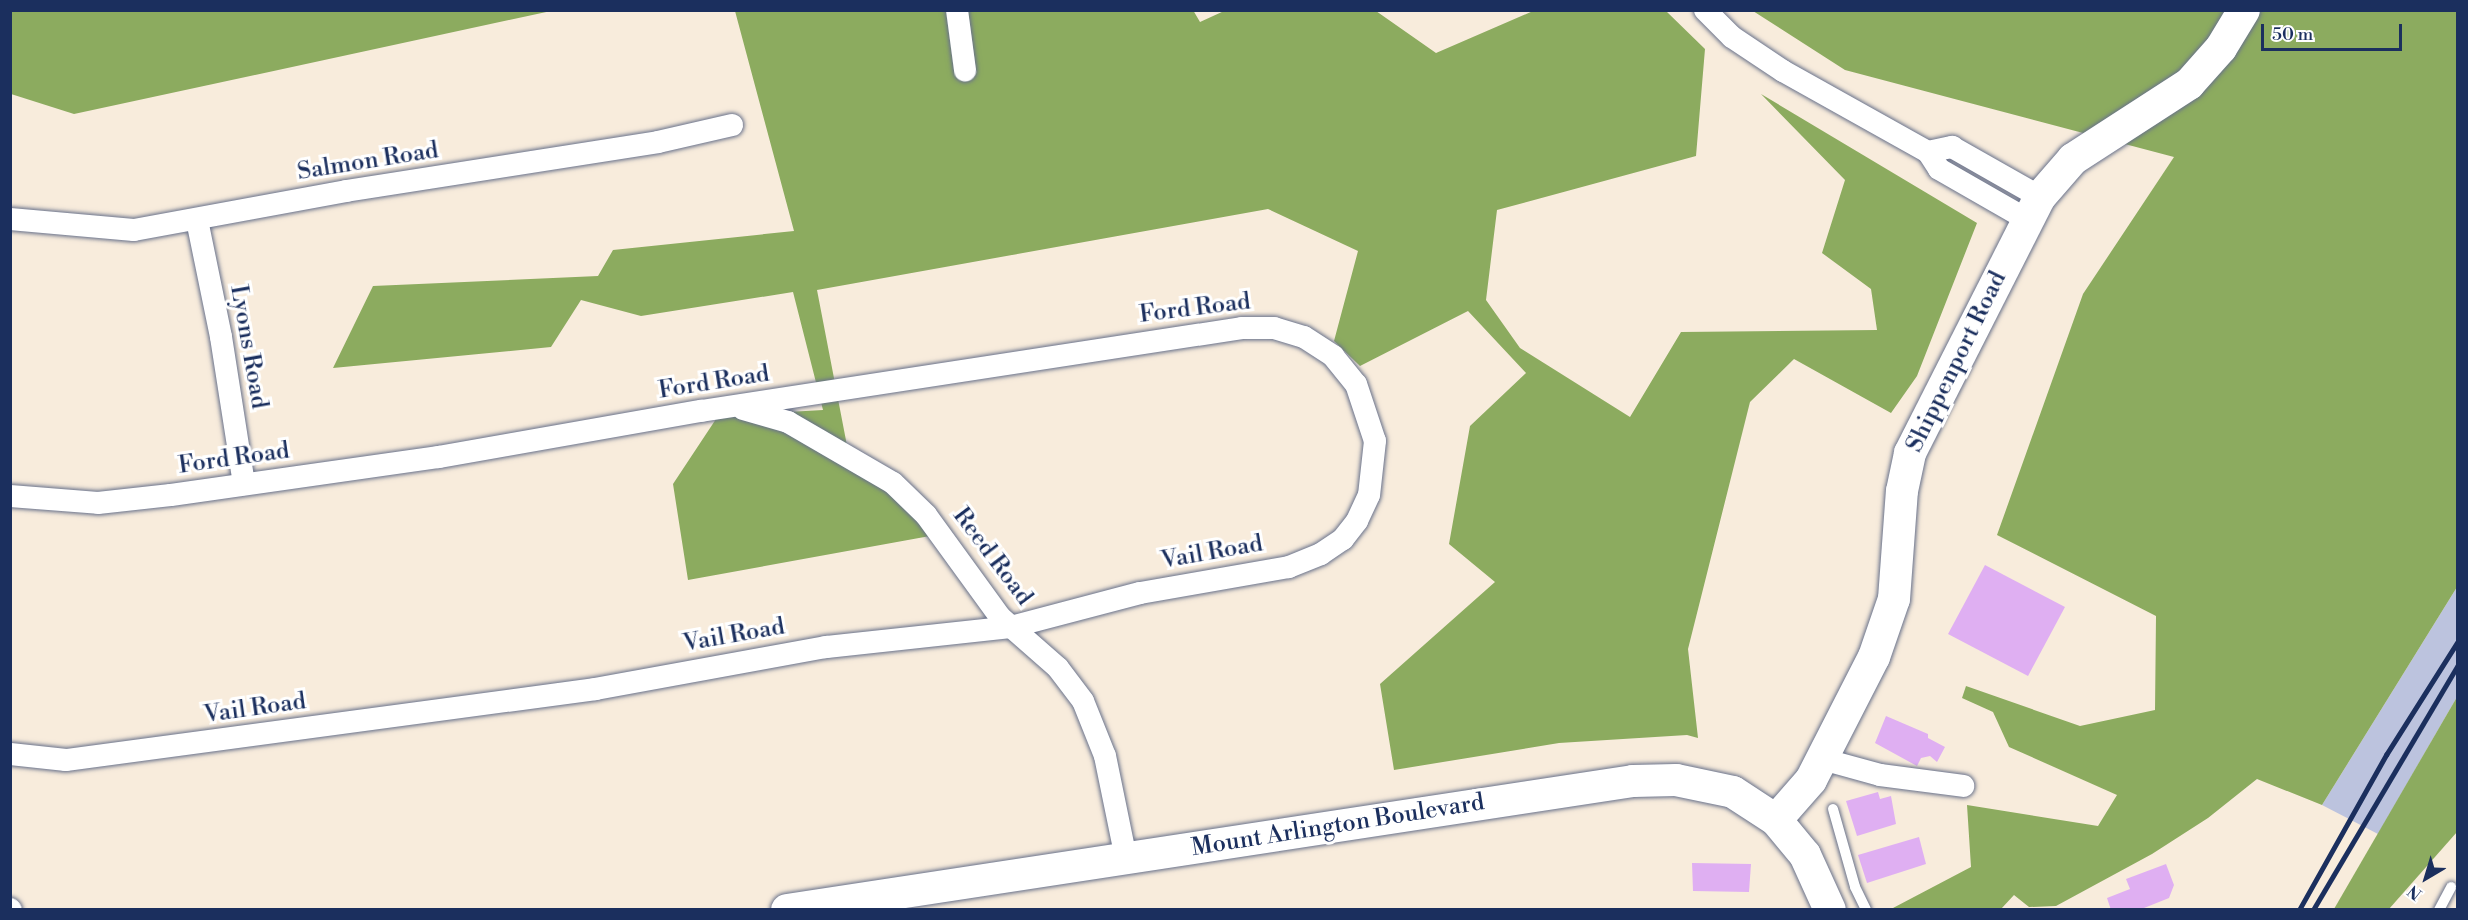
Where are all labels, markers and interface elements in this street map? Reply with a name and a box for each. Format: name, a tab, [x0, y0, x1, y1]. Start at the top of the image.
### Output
scale bar	[2264, 12, 2405, 50]
text: 50 m	[2272, 23, 2313, 46]
street label: Salmon Road	[295, 137, 441, 187]
street label: Shippenport Road	[1901, 267, 2013, 457]
street label: Lyons Road	[223, 283, 273, 411]
street label: Ford Road	[1138, 288, 1252, 330]
street label: Ford Road	[656, 360, 772, 406]
street label: Ford Road	[177, 437, 291, 481]
street label: Reed Road	[946, 502, 1038, 612]
street label: Vail Road	[1159, 530, 1265, 576]
street label: Vail Road	[681, 613, 787, 659]
street label: Vail Road	[202, 688, 308, 730]
street label: Mount Arlington Boulevard	[1189, 789, 1487, 863]
north arrow	[2396, 848, 2456, 908]
text: N	[2404, 880, 2426, 904]

